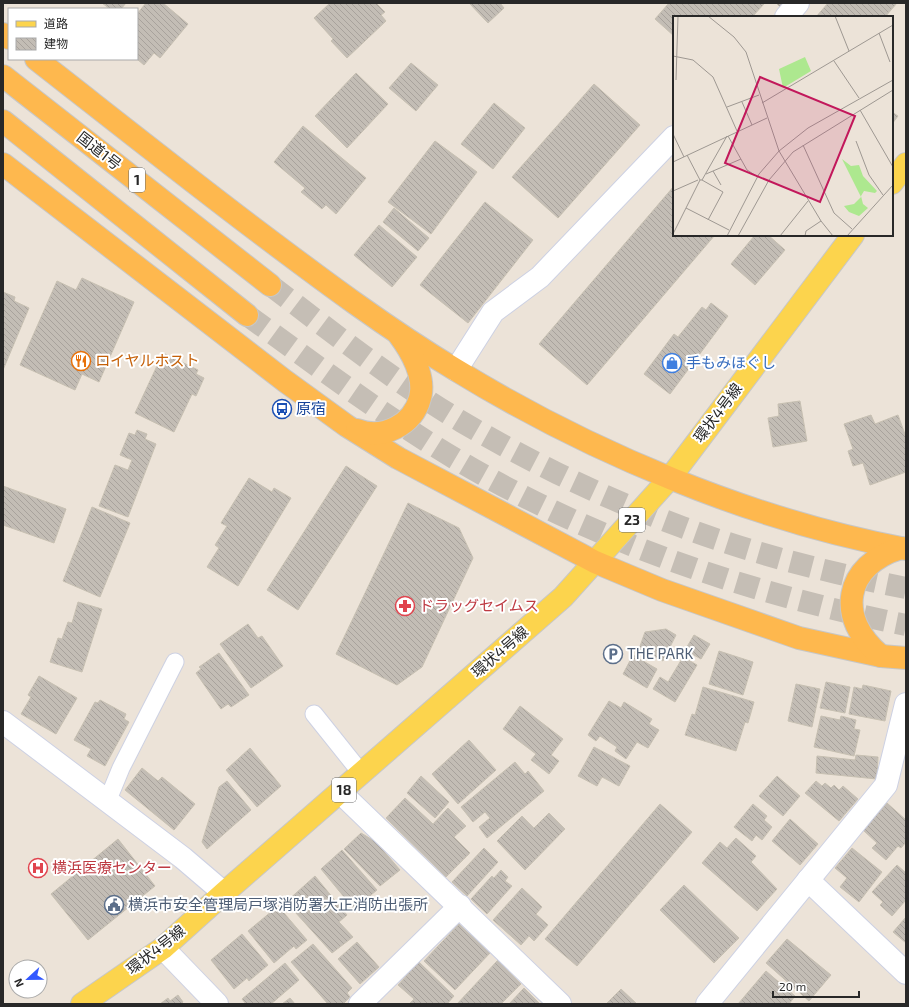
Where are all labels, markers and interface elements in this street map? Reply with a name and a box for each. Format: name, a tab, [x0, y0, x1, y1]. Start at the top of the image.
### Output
legend	[8, 8, 138, 60]
text: 道路	[44, 16, 68, 30]
inset map	[673, 16, 893, 236]
text: 建物	[44, 36, 68, 50]
street label: 国道1号	[74, 127, 125, 173]
road number: 1	[129, 168, 145, 192]
restaurant icon: ロイヤルホスト	[70, 350, 92, 372]
place label: ロイヤルホスト	[95, 351, 200, 369]
shop icon: 手もみほぐし	[661, 352, 683, 374]
place label: 手もみほぐし	[686, 353, 776, 371]
street label: 環状4号線	[689, 379, 745, 445]
bus stop icon: 原宿	[271, 398, 293, 420]
place label: 原宿	[296, 399, 326, 417]
road number: 23	[619, 508, 645, 532]
pharmacy icon: ドラッグセイムス	[394, 595, 416, 617]
place label: ドラッグセイムス	[419, 596, 539, 614]
street label: 環状4号線	[467, 622, 531, 681]
parking icon: THE PARK	[602, 643, 624, 665]
place label: THE PARK	[627, 644, 693, 662]
road number: 18	[332, 778, 356, 802]
hospital icon: 横浜医療センター	[27, 857, 49, 879]
place label: 横浜医療センター	[52, 858, 172, 876]
public building icon: 横浜市安全管理局戸塚消防署大正消防出張所	[103, 894, 125, 916]
place label: 横浜市安全管理局戸塚消防署大正消防出張所	[128, 895, 428, 913]
street label: 環状4号線	[123, 921, 188, 978]
north arrow	[8, 959, 48, 999]
scale bar	[773, 973, 859, 999]
text: N	[11, 977, 26, 989]
text: 20 m	[779, 979, 806, 993]

